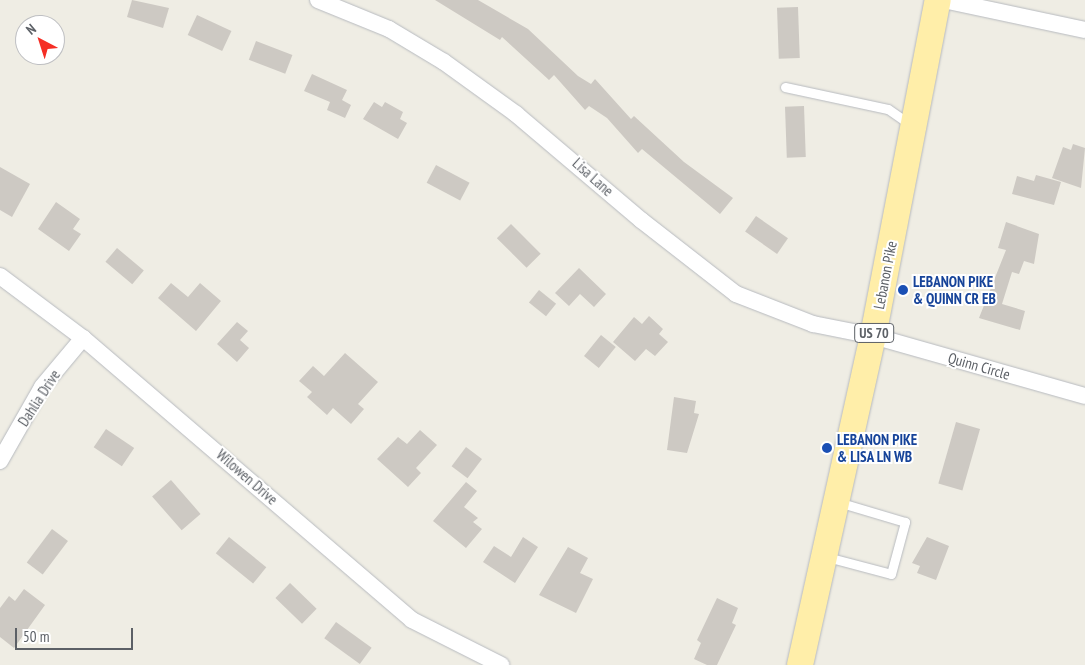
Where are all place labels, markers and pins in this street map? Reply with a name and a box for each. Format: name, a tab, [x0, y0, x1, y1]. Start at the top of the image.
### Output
place label: LEBANON PIKE & QUINN CR EB	[913, 272, 996, 307]
marker: LEBANON PIKE & QUINN CR EB	[897, 284, 909, 296]
place label: LEBANON PIKE & LISA LN WB	[837, 430, 917, 465]
marker: LEBANON PIKE & LISA LN WB	[821, 442, 833, 454]

